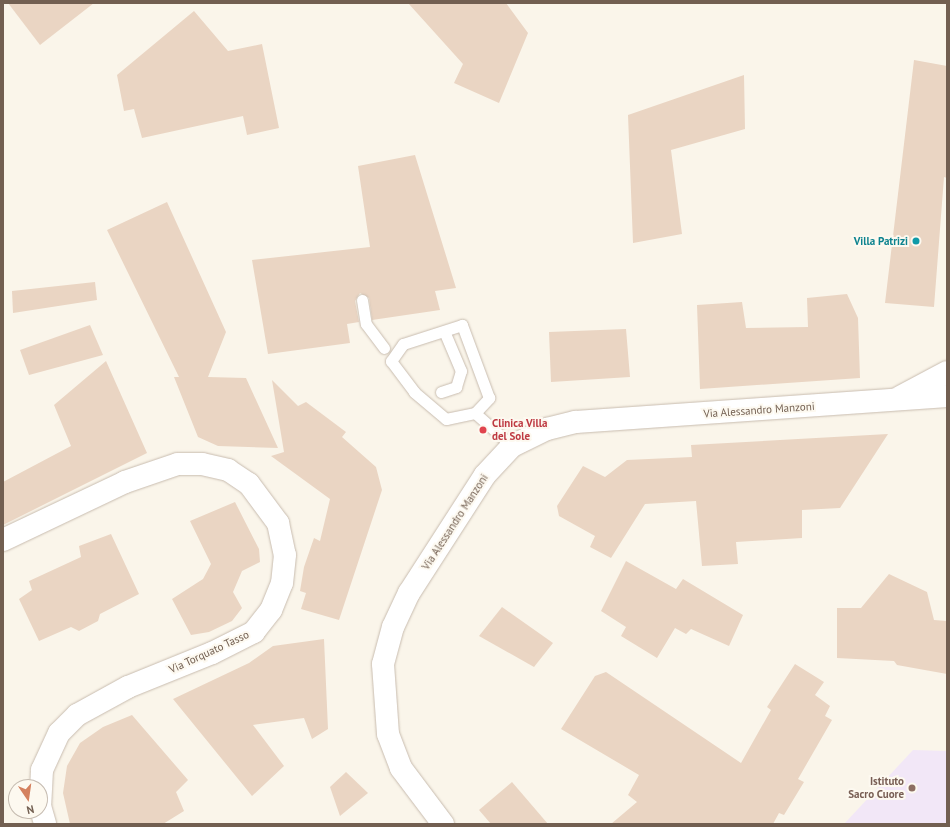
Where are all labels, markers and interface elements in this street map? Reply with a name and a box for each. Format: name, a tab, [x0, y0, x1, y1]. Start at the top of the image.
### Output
place label: Villa Patrizi	[854, 234, 908, 248]
marker: Villa Patrizi	[911, 236, 921, 246]
street label: Via Alessandro Manzoni	[703, 400, 815, 420]
place label: Clinica Villa del Sole	[492, 417, 548, 443]
marker: Clinica Villa del Sole	[477, 424, 489, 436]
street label: Via Alessandro Manzoni	[419, 472, 491, 572]
street label: Via Torquato Tasso	[167, 628, 251, 676]
place label: Istituto Sacro Cuore	[848, 775, 904, 801]
north arrow	[8, 779, 48, 819]
marker: Istituto Sacro Cuore	[907, 783, 917, 793]
text: N	[25, 802, 36, 817]

